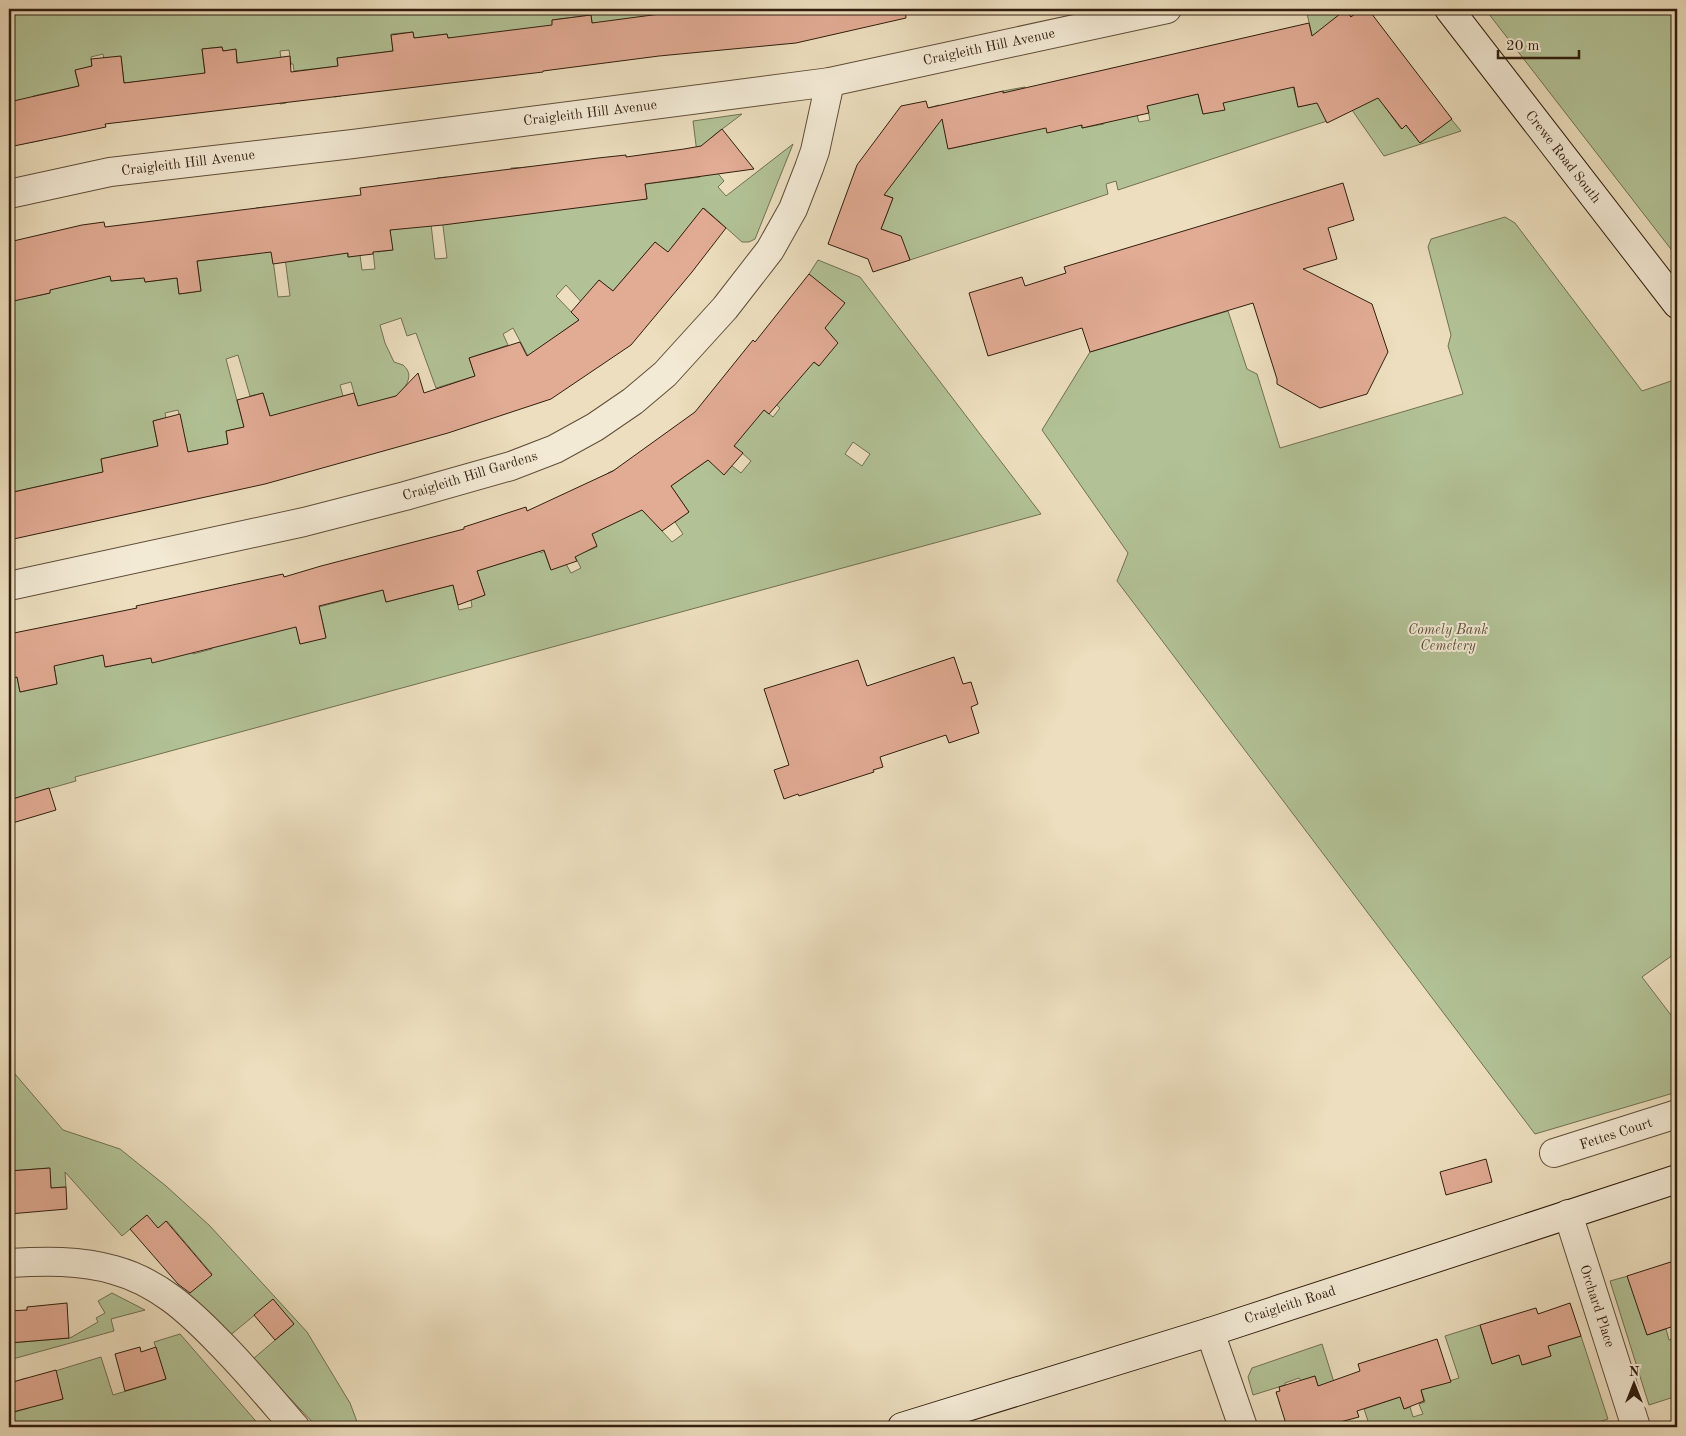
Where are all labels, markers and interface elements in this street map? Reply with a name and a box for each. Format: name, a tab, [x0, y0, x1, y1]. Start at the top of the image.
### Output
street label: Craigleith Hill Avenue	[922, 26, 1056, 68]
scale bar	[1498, 28, 1580, 60]
text: 20 m	[1506, 39, 1540, 54]
street label: Craigleith Hill Avenue	[522, 98, 658, 128]
street label: Crewe Road South	[1523, 108, 1603, 206]
street label: Craigleith Hill Avenue	[120, 148, 256, 178]
street label: Craigleith Hill Gardens	[401, 449, 539, 503]
park label: Comely Bank Cemetery	[1408, 623, 1488, 654]
street label: Fettes Court	[1578, 1116, 1654, 1152]
street label: Orchard Place	[1577, 1263, 1617, 1349]
street label: Craigleith Road	[1243, 1284, 1337, 1326]
north arrow	[1608, 1358, 1658, 1408]
text: N	[1629, 1365, 1640, 1379]

